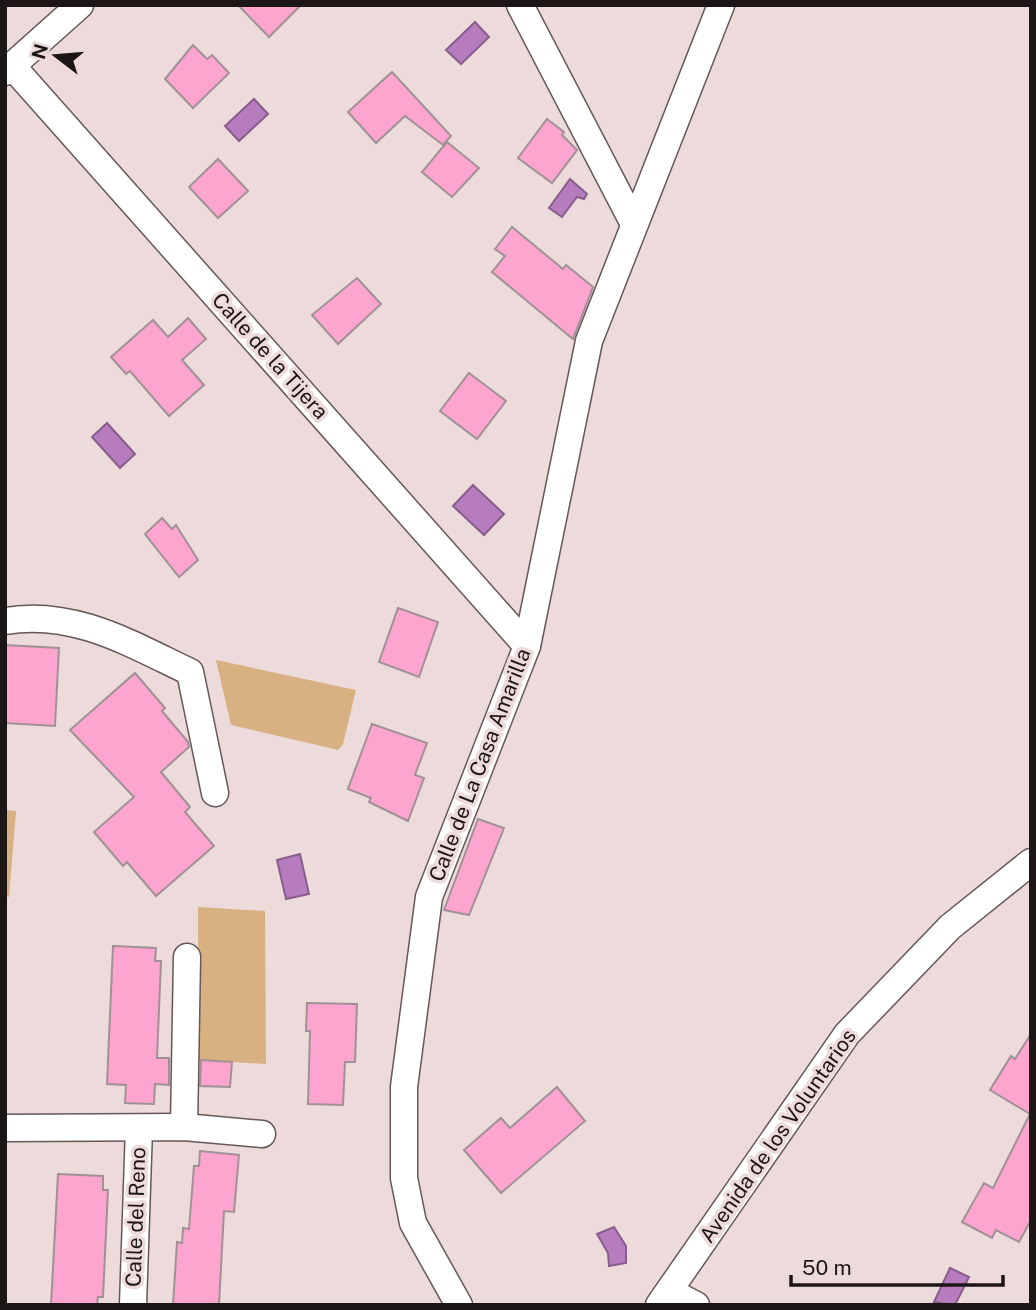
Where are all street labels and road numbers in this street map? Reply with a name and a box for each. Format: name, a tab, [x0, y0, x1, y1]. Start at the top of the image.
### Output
street label: Calle de la Tijera	[207, 287, 334, 424]
street label: Calle de La Casa Amarilla	[423, 645, 536, 885]
street label: Avenida de los Voluntarios	[694, 1024, 861, 1247]
street label: Calle del Reno	[121, 1147, 150, 1287]

